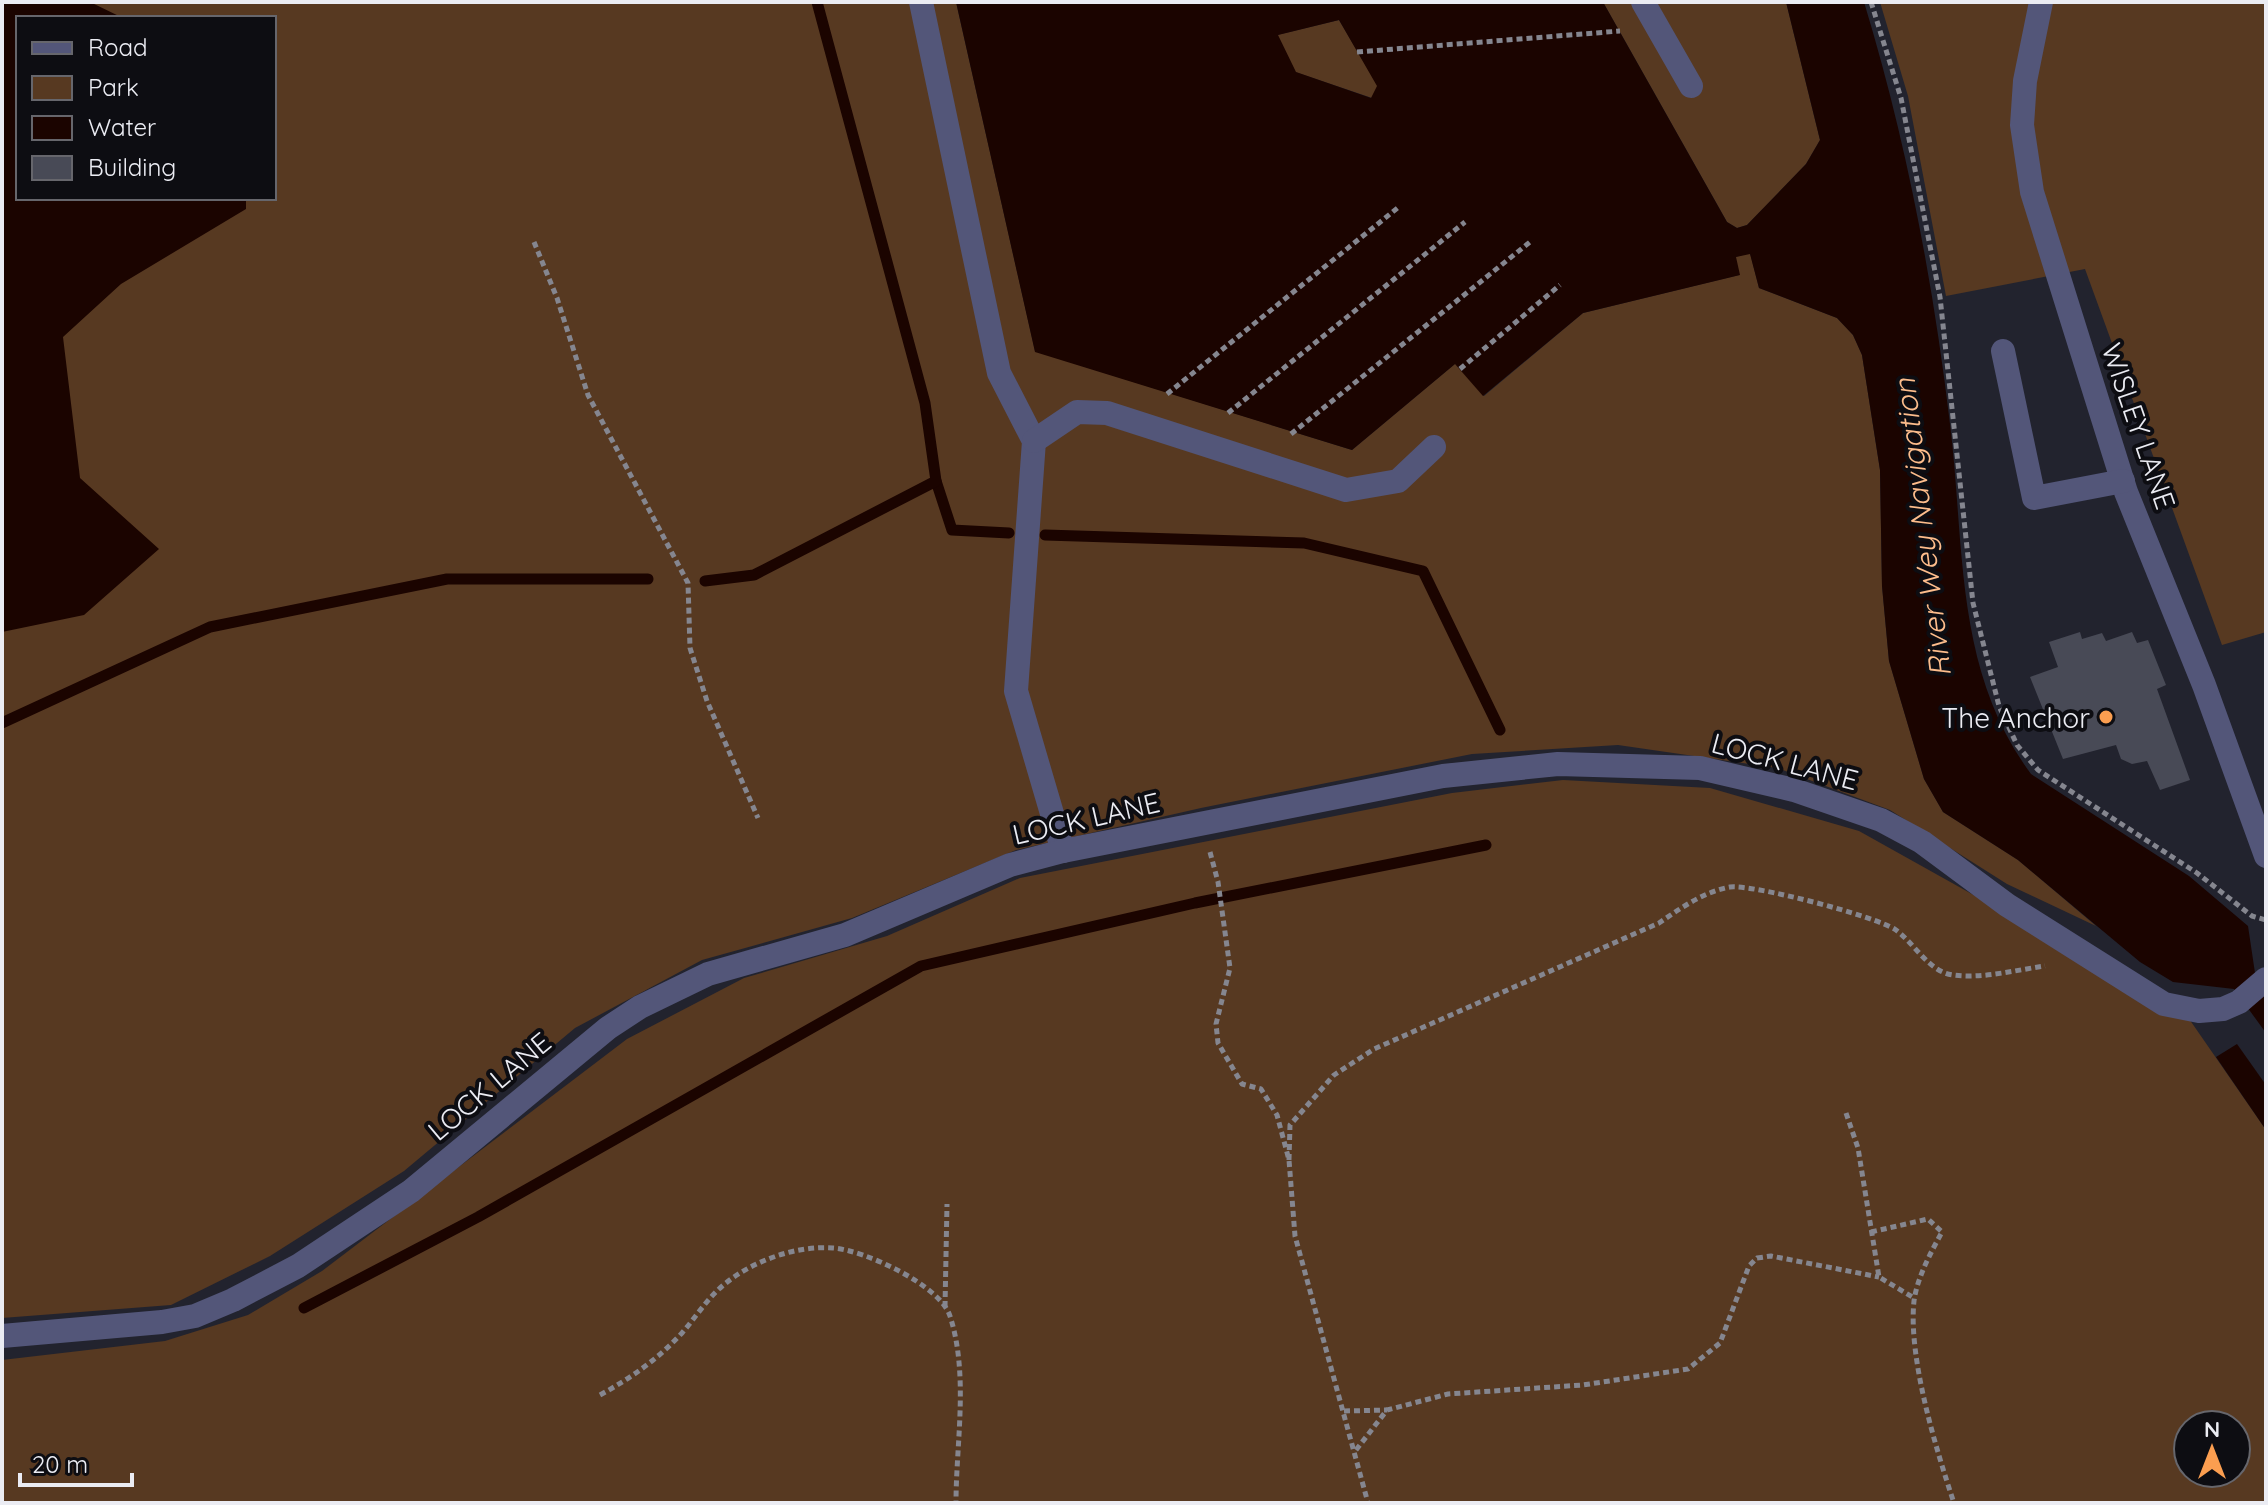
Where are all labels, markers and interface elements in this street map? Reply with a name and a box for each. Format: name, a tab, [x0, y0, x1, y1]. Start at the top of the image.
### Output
legend	[16, 16, 276, 200]
text: Road	[88, 32, 148, 62]
text: Park	[88, 72, 139, 102]
text: Water	[88, 112, 156, 142]
text: Building	[88, 152, 176, 182]
street label: WISLEY LANE	[2094, 338, 2184, 514]
water label: River Wey Navigation	[1885, 376, 1959, 679]
place label: The Anchor	[1941, 700, 2090, 735]
marker: The Anchor	[2097, 708, 2115, 726]
street label: LOCK LANE	[1708, 725, 1862, 797]
street label: LOCK LANE	[1009, 784, 1163, 852]
street label: LOCK LANE	[420, 1024, 558, 1148]
north arrow	[2172, 1409, 2252, 1489]
text: N	[2204, 1415, 2220, 1443]
scale bar	[20, 1437, 132, 1487]
text: 20 m	[32, 1449, 88, 1479]

